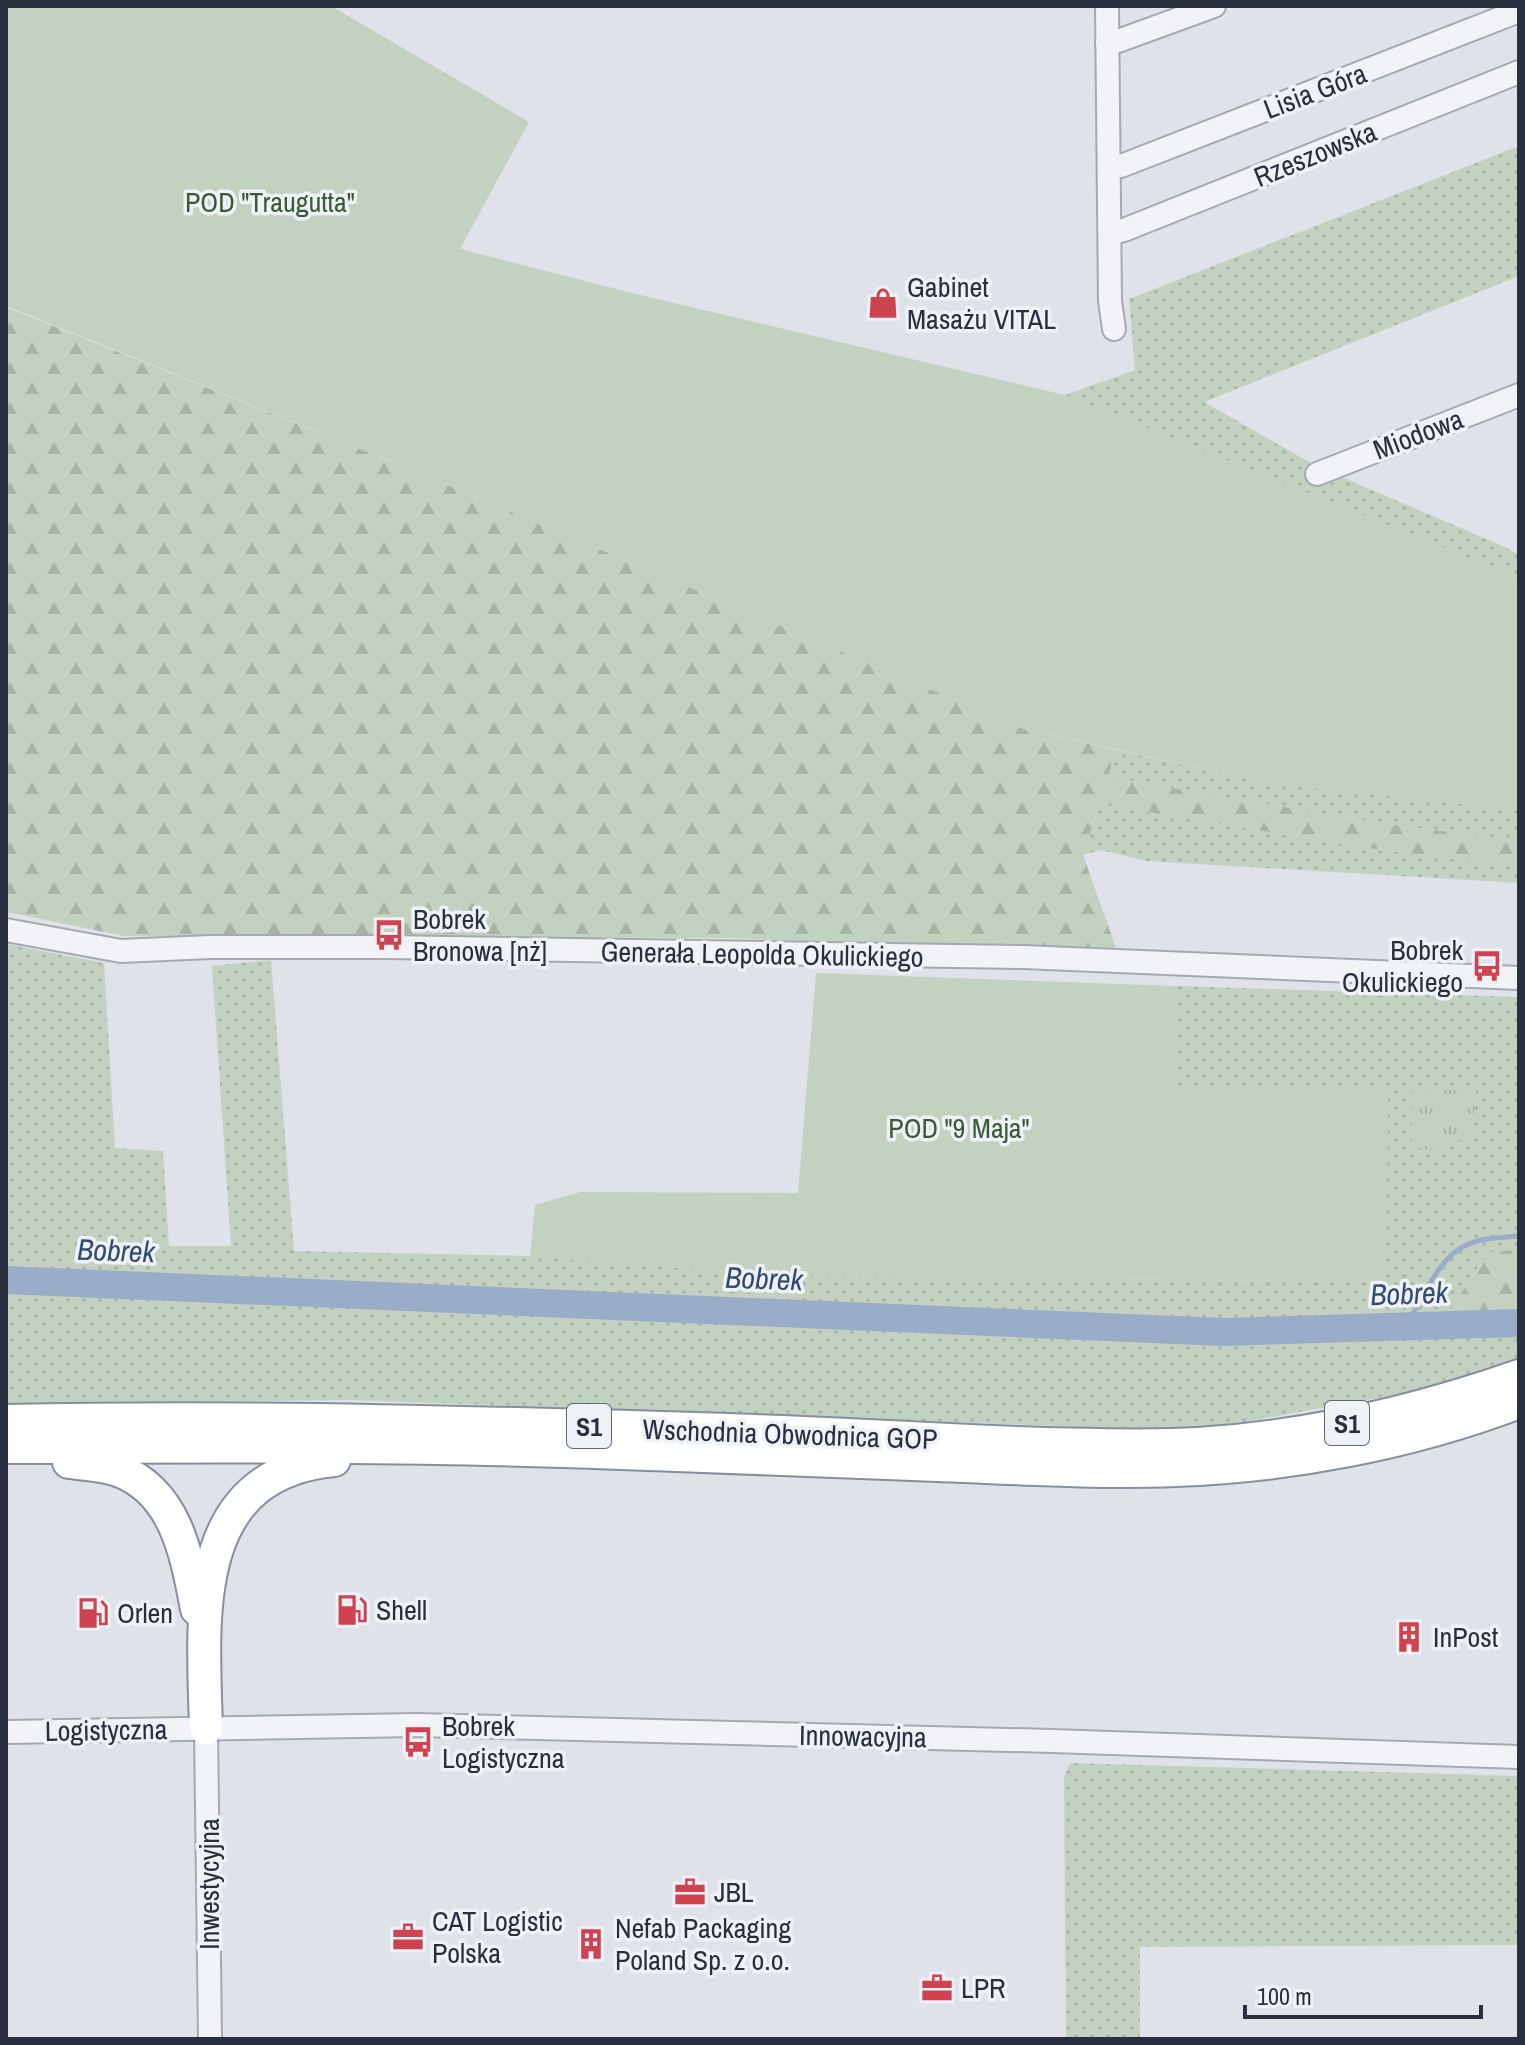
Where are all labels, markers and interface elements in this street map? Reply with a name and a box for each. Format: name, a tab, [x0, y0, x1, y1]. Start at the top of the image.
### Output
street label: Lisia Góra	[1258, 54, 1372, 128]
street label: Rzeszowska	[1248, 112, 1382, 196]
park label: POD "Traugutta"	[185, 183, 355, 221]
place label: Gabinet Masażu VITAL	[907, 268, 1056, 338]
shop icon: Gabinet Masażu VITAL	[866, 286, 900, 320]
street label: Miodowa	[1368, 399, 1469, 468]
place label: Bobrek Bronowa [nż]	[413, 900, 547, 970]
bus stop icon: Bobrek Bronowa [nż]	[372, 918, 406, 952]
place label: Bobrek Okulickiego	[1342, 931, 1464, 1001]
street label: Generała Leopolda Okulickiego	[600, 932, 924, 976]
bus stop icon: Bobrek Okulickiego	[1470, 949, 1504, 983]
park label: POD "9 Maja"	[888, 1109, 1030, 1147]
water label: Bobrek	[76, 1229, 157, 1271]
water label: Bobrek	[724, 1257, 805, 1299]
water label: Bobrek	[1369, 1272, 1450, 1314]
road number: S1	[1325, 1401, 1369, 1445]
road number: S1	[567, 1404, 611, 1448]
street label: Wschodnia Obwodnica GOP	[642, 1410, 938, 1458]
place label: Shell	[376, 1591, 427, 1629]
fuel station icon: Shell	[335, 1593, 369, 1627]
place label: Orlen	[117, 1594, 173, 1632]
fuel station icon: Orlen	[76, 1596, 110, 1630]
place label: InPost	[1433, 1618, 1498, 1656]
building icon: InPost	[1392, 1620, 1426, 1654]
place label: Bobrek Logistyczna	[442, 1707, 565, 1777]
street label: Logistyczna	[44, 1710, 168, 1750]
street label: Innowacyjna	[799, 1716, 927, 1756]
bus stop icon: Bobrek Logistyczna	[401, 1725, 435, 1759]
street label: Inwestycyjna	[190, 1818, 228, 1950]
place label: JBL	[714, 1873, 754, 1911]
office icon: JBL	[673, 1875, 707, 1909]
place label: CAT Logistic Polska	[432, 1902, 563, 1972]
place label: Nefab Packaging Poland Sp. z o.o.	[615, 1909, 791, 1979]
office icon: CAT Logistic Polska	[391, 1920, 425, 1954]
building icon: Nefab Packaging Poland Sp. z o.o.	[574, 1927, 608, 1961]
place label: LPR	[961, 1969, 1006, 2007]
scale bar	[1245, 1969, 1481, 2019]
office icon: LPR	[920, 1971, 954, 2005]
text: 100 m	[1257, 1980, 1312, 2012]

